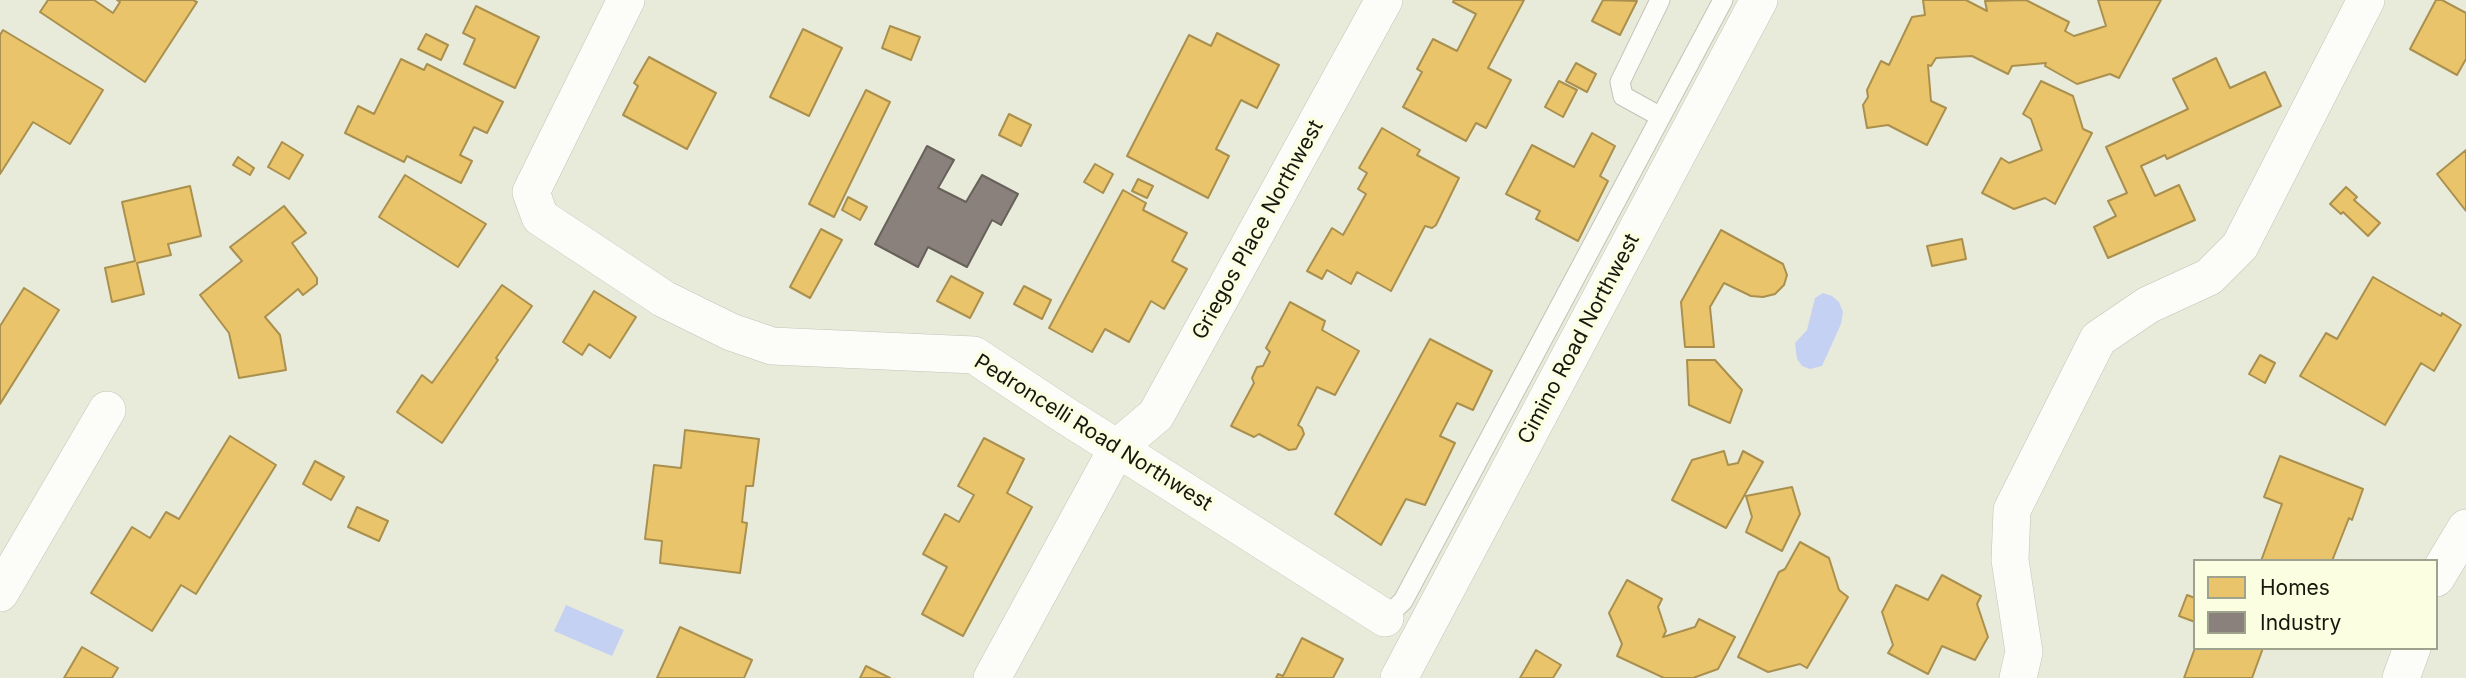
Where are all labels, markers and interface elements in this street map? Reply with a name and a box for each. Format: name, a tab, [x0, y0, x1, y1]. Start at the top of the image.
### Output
street label: Griegos Place Northwest	[1187, 116, 1329, 344]
street label: Cimino Road Northwest	[1513, 230, 1645, 448]
street label: Pedroncelli Road Northwest	[969, 349, 1217, 517]
legend	[2193, 559, 2438, 650]
text: Homes	[2260, 575, 2330, 600]
text: Industry	[2260, 610, 2341, 635]

